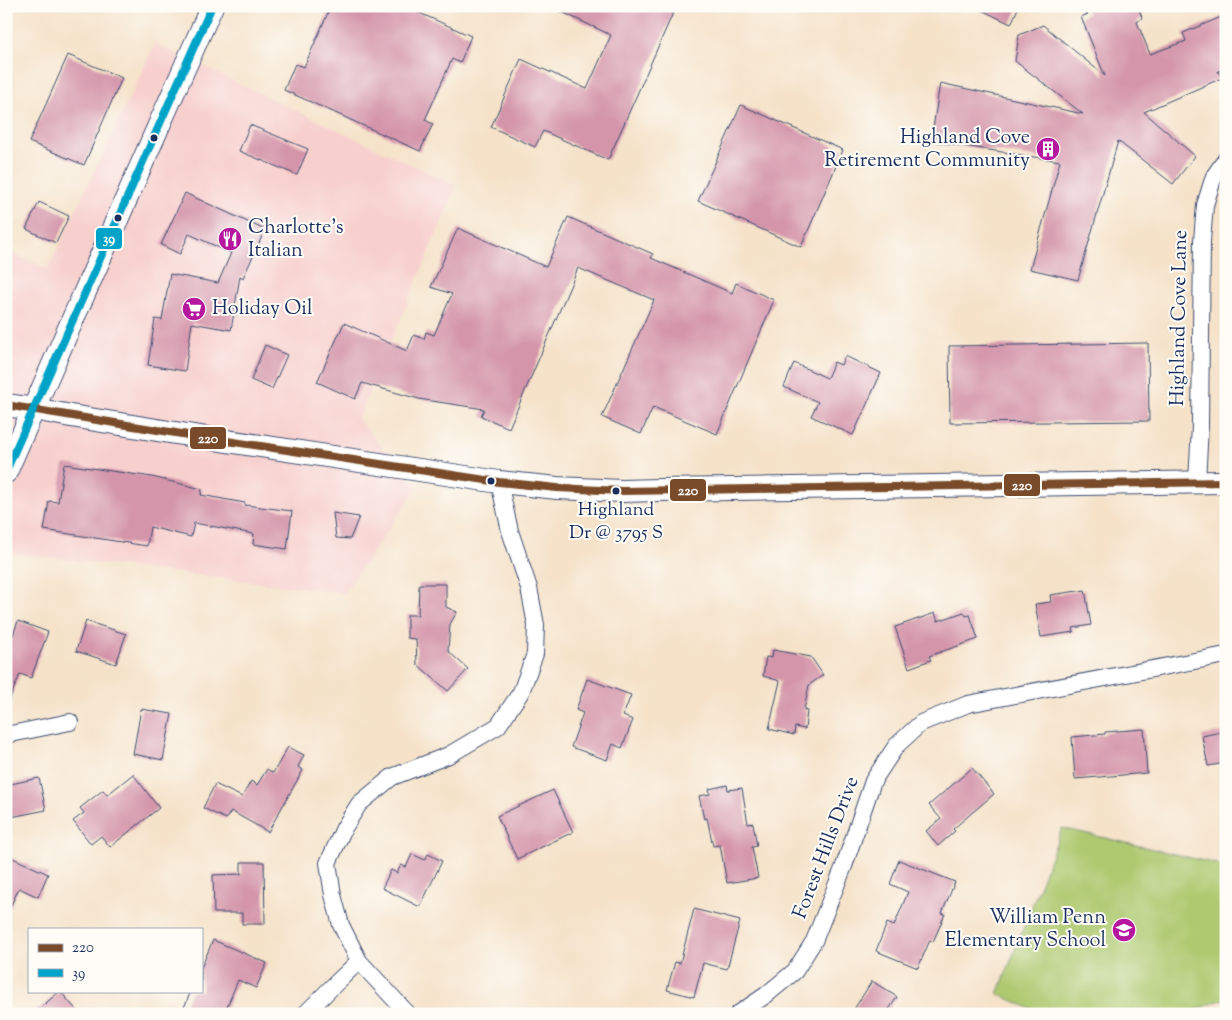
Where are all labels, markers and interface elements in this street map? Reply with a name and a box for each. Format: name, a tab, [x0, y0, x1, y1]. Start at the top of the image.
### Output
place label: Highland Cove Retirement Community	[824, 124, 1030, 176]
unlabelled marker	[149, 133, 159, 143]
building icon: Highland Cove Retirement Community	[1035, 136, 1061, 162]
unlabelled marker	[113, 213, 123, 223]
place label: Charlotte's Italian	[248, 214, 344, 266]
restaurant icon: Charlotte's Italian	[217, 226, 243, 252]
line badge: 39	[95, 227, 123, 250]
text: 39	[103, 230, 115, 250]
street label: Highland Cove Lane	[1164, 230, 1196, 406]
place label: Holiday Oil	[212, 295, 313, 324]
supermarket icon: Holiday Oil	[181, 296, 207, 322]
line badge: 220	[189, 426, 227, 450]
text: 220	[198, 430, 219, 450]
line badge: 220	[1003, 473, 1041, 497]
unlabelled marker	[486, 476, 496, 486]
text: 220	[1012, 477, 1033, 497]
line badge: 220	[669, 478, 707, 502]
text: 220	[678, 482, 699, 502]
marker: Highland Dr @ 3795 S	[611, 486, 621, 496]
place label: Highland Dr @ 3795 S	[569, 497, 663, 547]
street label: Forest Hills Drive	[787, 773, 867, 923]
place label: William Penn Elementary School	[945, 904, 1106, 956]
school or university icon: William Penn Elementary School	[1111, 917, 1137, 943]
legend	[28, 928, 202, 992]
text: 220	[72, 938, 94, 959]
text: 39	[72, 964, 85, 985]

